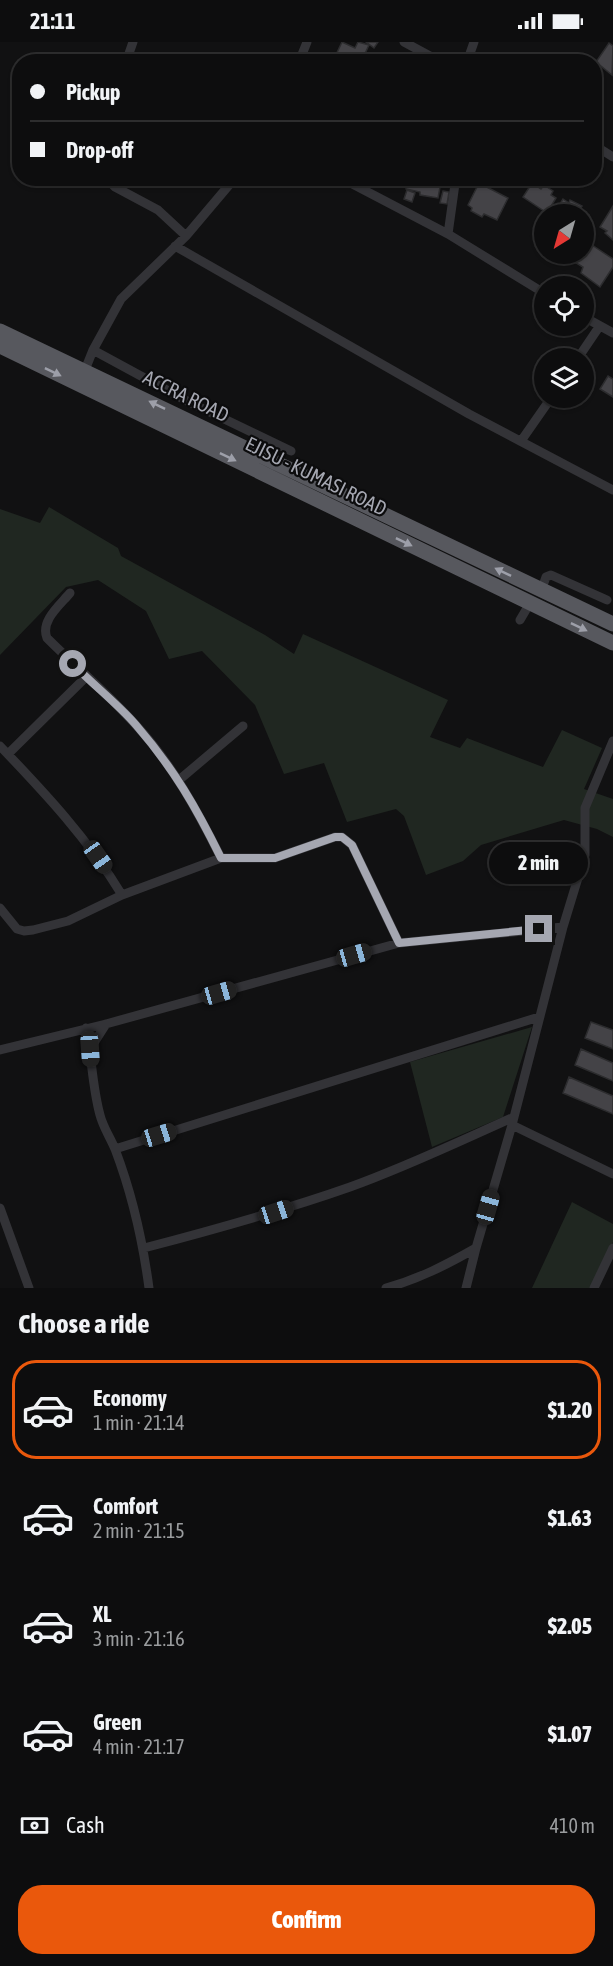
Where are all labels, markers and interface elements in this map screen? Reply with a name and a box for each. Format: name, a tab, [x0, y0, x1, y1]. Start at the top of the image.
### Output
text: 21:11	[30, 8, 75, 34]
text: Pickup	[66, 79, 121, 105]
text: Drop-off	[66, 137, 133, 163]
north arrow	[534, 204, 594, 264]
map controls	[534, 204, 594, 408]
button: locate	[534, 276, 594, 336]
button: layers	[534, 348, 594, 408]
street label: ACCRA ROAD	[140, 365, 233, 426]
one-way arrow	[44, 367, 61, 376]
one-way arrow	[149, 400, 166, 410]
street label: EJISU - KUMASI ROAD	[242, 431, 391, 520]
one-way arrow	[220, 452, 237, 461]
one-way arrow	[395, 537, 412, 546]
one-way arrow	[494, 568, 511, 577]
one-way arrow	[571, 622, 588, 631]
route start	[59, 650, 86, 677]
car	[80, 837, 116, 877]
callout: 2 min	[490, 842, 588, 884]
text: 2 min	[518, 851, 559, 874]
route end	[525, 915, 552, 942]
car	[334, 941, 374, 969]
car	[199, 979, 239, 1007]
car	[80, 1030, 100, 1068]
car	[139, 1121, 179, 1149]
car	[474, 1187, 502, 1227]
car	[256, 1198, 296, 1226]
text: Choose a ride	[18, 1308, 150, 1339]
icon: car	[21, 1383, 75, 1437]
text: Economy	[93, 1385, 167, 1411]
text: $1.20	[548, 1397, 592, 1423]
text: 1 min · 21:14	[93, 1411, 185, 1434]
icon: car	[21, 1491, 75, 1545]
text: Comfort	[93, 1493, 158, 1519]
text: $1.63	[548, 1505, 592, 1531]
text: 2 min · 21:15	[93, 1519, 185, 1542]
icon: car	[21, 1599, 75, 1653]
text: XL	[93, 1601, 111, 1627]
text: $2.05	[548, 1613, 592, 1639]
text: 3 min · 21:16	[93, 1627, 185, 1650]
icon: car	[21, 1707, 75, 1761]
text: Green	[93, 1709, 142, 1735]
text: $1.07	[548, 1721, 592, 1747]
text: 4 min · 21:17	[93, 1735, 185, 1758]
icon: cash	[18, 1809, 51, 1842]
text: Cash	[66, 1812, 105, 1838]
text: 410 m	[550, 1814, 595, 1837]
button: Confirm	[18, 1885, 595, 1954]

